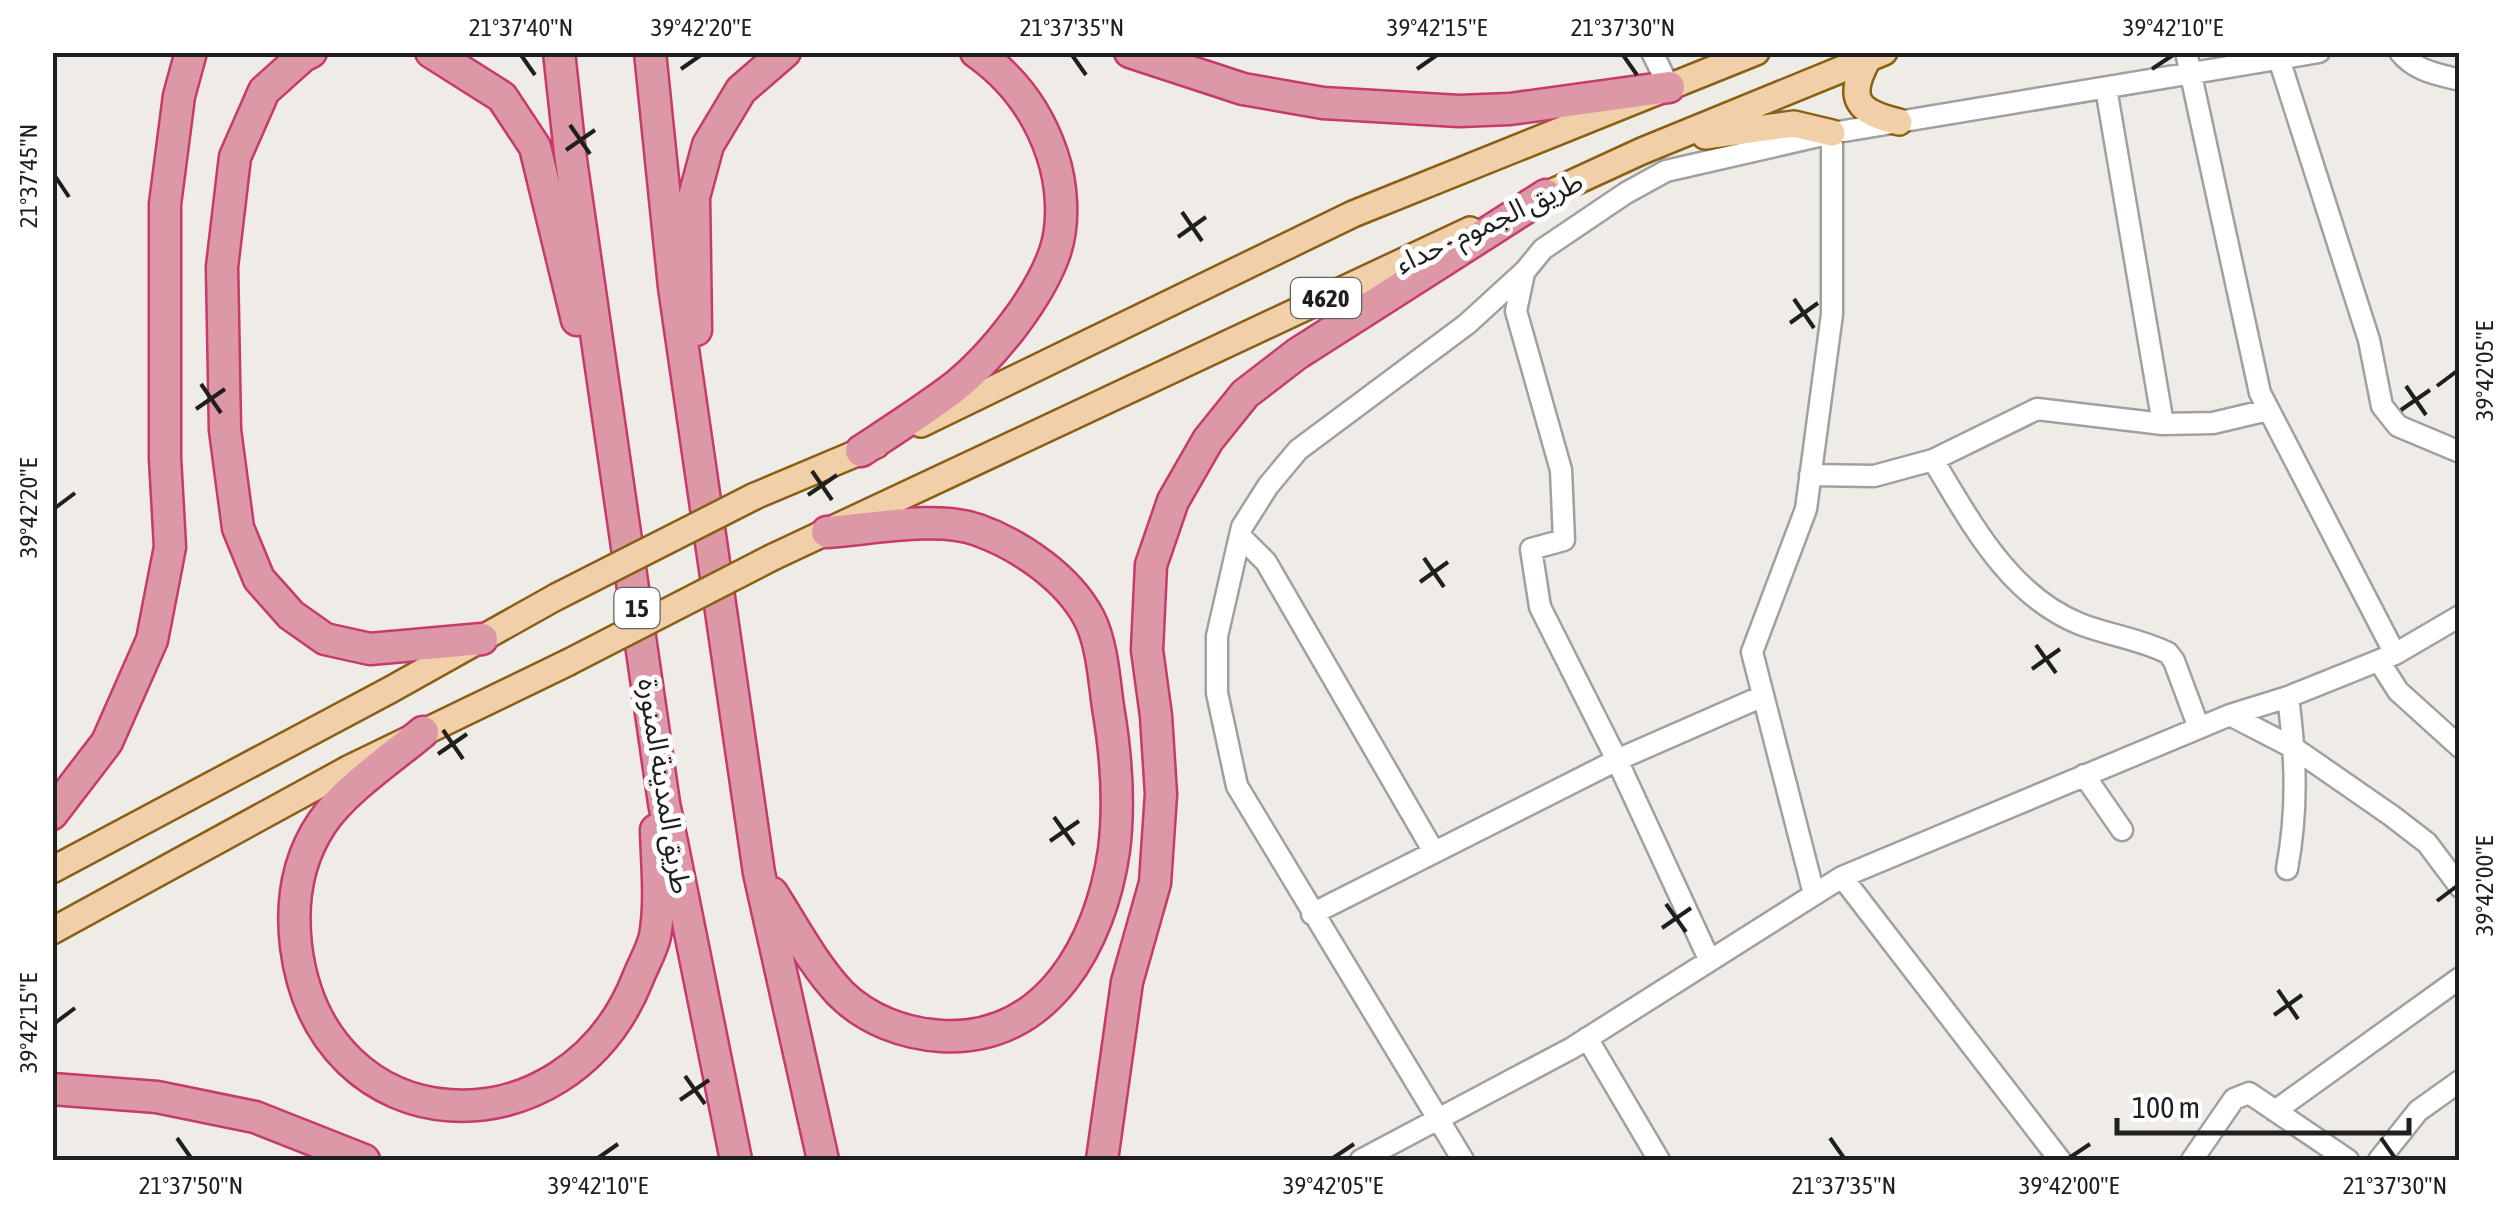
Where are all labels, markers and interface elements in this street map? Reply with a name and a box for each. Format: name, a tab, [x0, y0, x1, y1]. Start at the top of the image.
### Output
text: 21°37'40"N	[469, 13, 573, 41]
text: 39°42'20"E	[651, 13, 751, 41]
text: 21°37'35"N	[1020, 13, 1124, 41]
text: 39°42'15"E	[1387, 13, 1487, 41]
text: 21°37'30"N	[1571, 13, 1675, 41]
text: 39°42'10"E	[2123, 13, 2223, 41]
text: 21°37'45"N	[14, 124, 42, 228]
street label: طريق الجموم - حداء	[1390, 165, 1590, 284]
road number: 4620	[1291, 278, 1361, 318]
text: 39°42'05"E	[2470, 321, 2498, 421]
text: 39°42'20"E	[14, 458, 42, 558]
road number: 15	[614, 588, 660, 628]
street label: طريق المدينة المنورة	[630, 676, 698, 896]
text: 39°42'00"E	[2470, 836, 2498, 936]
text: 39°42'15"E	[14, 973, 42, 1073]
scale bar	[2117, 1073, 2410, 1135]
text: 100 m	[2132, 1090, 2200, 1124]
text: 21°37'50"N	[139, 1171, 243, 1199]
text: 39°42'10"E	[548, 1171, 648, 1199]
text: 39°42'05"E	[1283, 1171, 1383, 1199]
text: 21°37'35"N	[1792, 1171, 1896, 1199]
text: 39°42'00"E	[2019, 1171, 2119, 1199]
text: 21°37'30"N	[2343, 1171, 2447, 1199]

